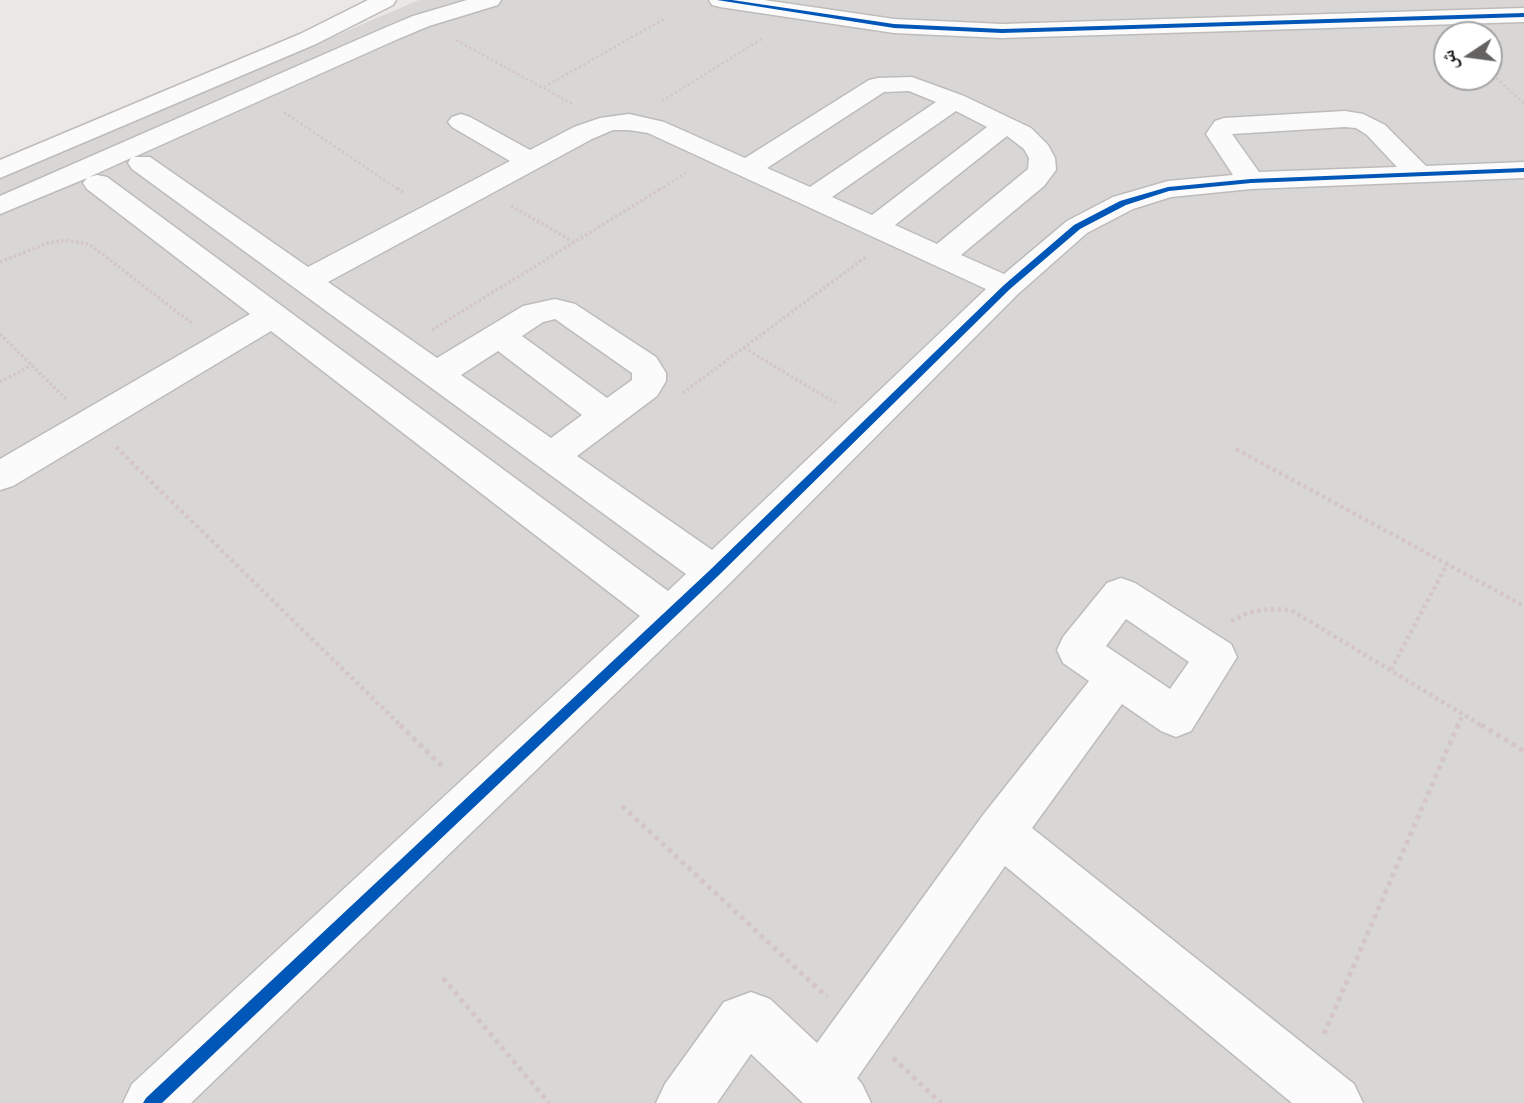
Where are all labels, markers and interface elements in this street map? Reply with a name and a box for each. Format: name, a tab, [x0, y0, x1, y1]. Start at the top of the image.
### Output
north arrow	[1433, 21, 1503, 91]
text: ش	[1436, 48, 1462, 73]

